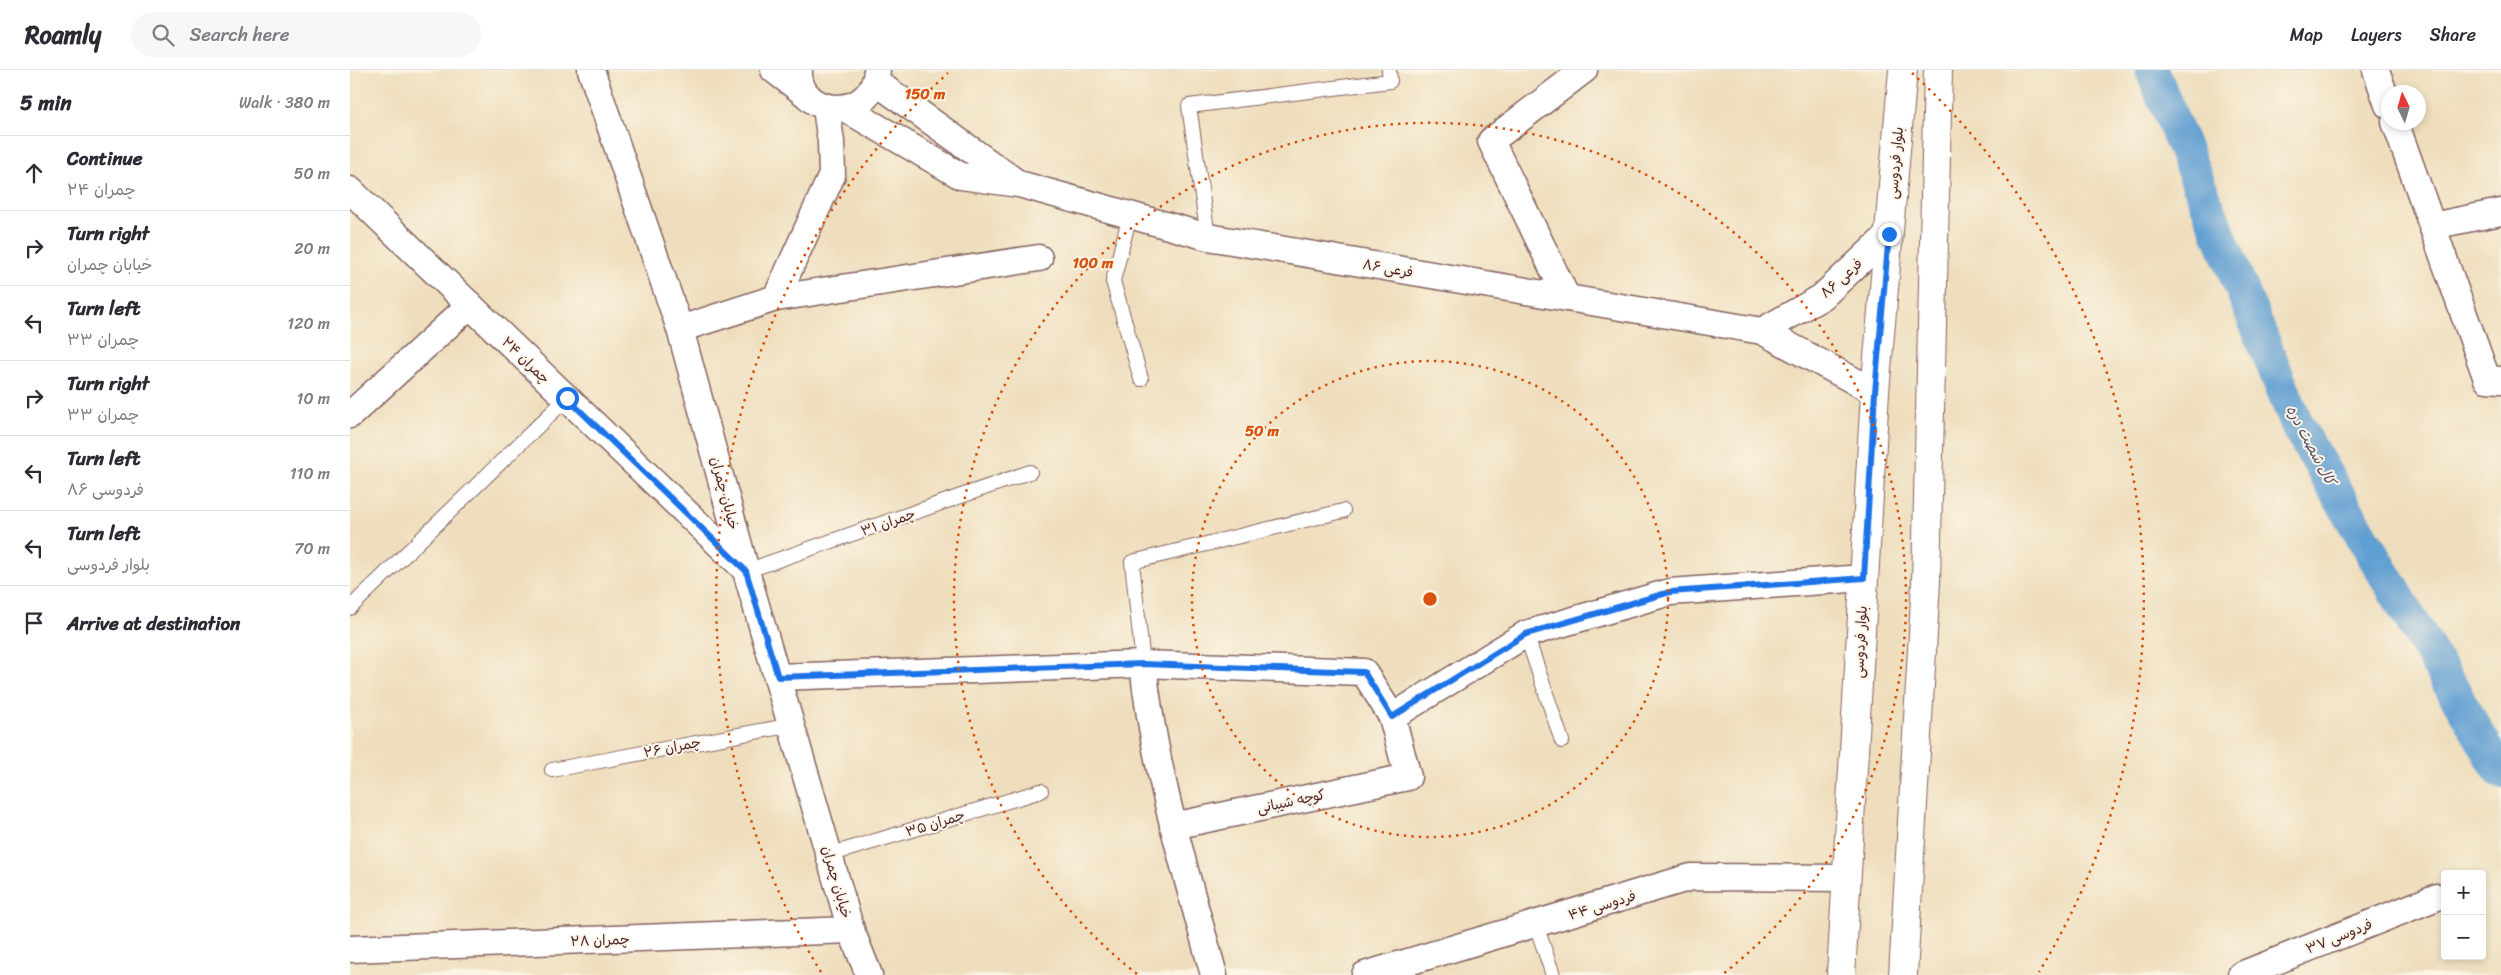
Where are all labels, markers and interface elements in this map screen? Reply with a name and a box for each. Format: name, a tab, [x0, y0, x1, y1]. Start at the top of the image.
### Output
search box	[131, 12, 481, 57]
text: Roamly	[25, 14, 101, 56]
text: Search here	[189, 18, 289, 51]
text: Map	[2290, 19, 2323, 51]
text: Layers	[2351, 19, 2402, 51]
text: Share	[2430, 19, 2476, 51]
icon: search	[149, 21, 177, 49]
text: 150 m	[905, 81, 946, 107]
text: 5 min	[20, 84, 72, 122]
north arrow	[2381, 85, 2426, 130]
text: Walk · 380 m	[239, 88, 330, 117]
street label: بلوار فردوسی	[1880, 126, 1911, 200]
text: Continue	[67, 142, 143, 175]
icon: ahead	[20, 159, 48, 187]
text: 50 m	[294, 159, 330, 188]
text: چمران ۲۴	[67, 175, 136, 204]
text: Turn right	[67, 217, 149, 250]
route end	[1878, 223, 1901, 246]
icon: right	[20, 234, 48, 262]
text: 20 m	[294, 234, 330, 263]
text: خیابان چمران	[67, 250, 152, 279]
text: 100 m	[1073, 250, 1114, 276]
street label: فرعی ۸۶	[1361, 252, 1415, 285]
street label: فرعی ۸۶	[1814, 252, 1869, 305]
text: Turn left	[67, 292, 140, 325]
icon: left	[20, 309, 48, 337]
text: 120 m	[287, 309, 330, 338]
text: چمران ۳۳	[67, 325, 139, 354]
street label: چمران ۲۴	[495, 330, 556, 390]
text: Turn right	[67, 367, 149, 400]
icon: right	[20, 384, 48, 412]
text: 10 m	[297, 384, 330, 413]
route start	[556, 387, 579, 410]
text: چمران ۳۳	[67, 400, 139, 429]
water label: کال شصت دره	[2279, 400, 2344, 492]
text: 50 m	[1245, 418, 1280, 444]
text: Turn left	[67, 442, 140, 475]
street label: خیابان چمران	[703, 454, 746, 532]
icon: left	[20, 459, 48, 487]
text: 110 m	[290, 459, 330, 488]
text: فردوسی ۸۶	[67, 475, 144, 504]
street label: چمران ۳۱	[857, 501, 919, 544]
text: Turn left	[67, 517, 140, 550]
icon: left	[20, 534, 48, 562]
text: 70 m	[294, 534, 330, 563]
text: بلوار فردوسی	[67, 550, 150, 579]
centre of rings	[1421, 590, 1439, 608]
street label: بلوار فردوسی	[1846, 605, 1875, 679]
text: Arrive at destination	[67, 607, 240, 640]
icon: arrive	[20, 609, 48, 637]
street label: چمران ۲۶	[641, 730, 703, 765]
street label: کوچه شیبانی	[1255, 782, 1327, 821]
street label: چمران ۳۵	[902, 803, 968, 844]
street label: خیابان چمران	[814, 843, 859, 922]
map controls	[2441, 870, 2486, 960]
button: +	[2441, 870, 2486, 915]
street label: فردوسی ۴۴	[1565, 883, 1639, 928]
street label: فردوسی ۳۷	[2302, 912, 2376, 961]
button: −	[2441, 915, 2486, 960]
street label: چمران ۲۸	[570, 927, 630, 954]

